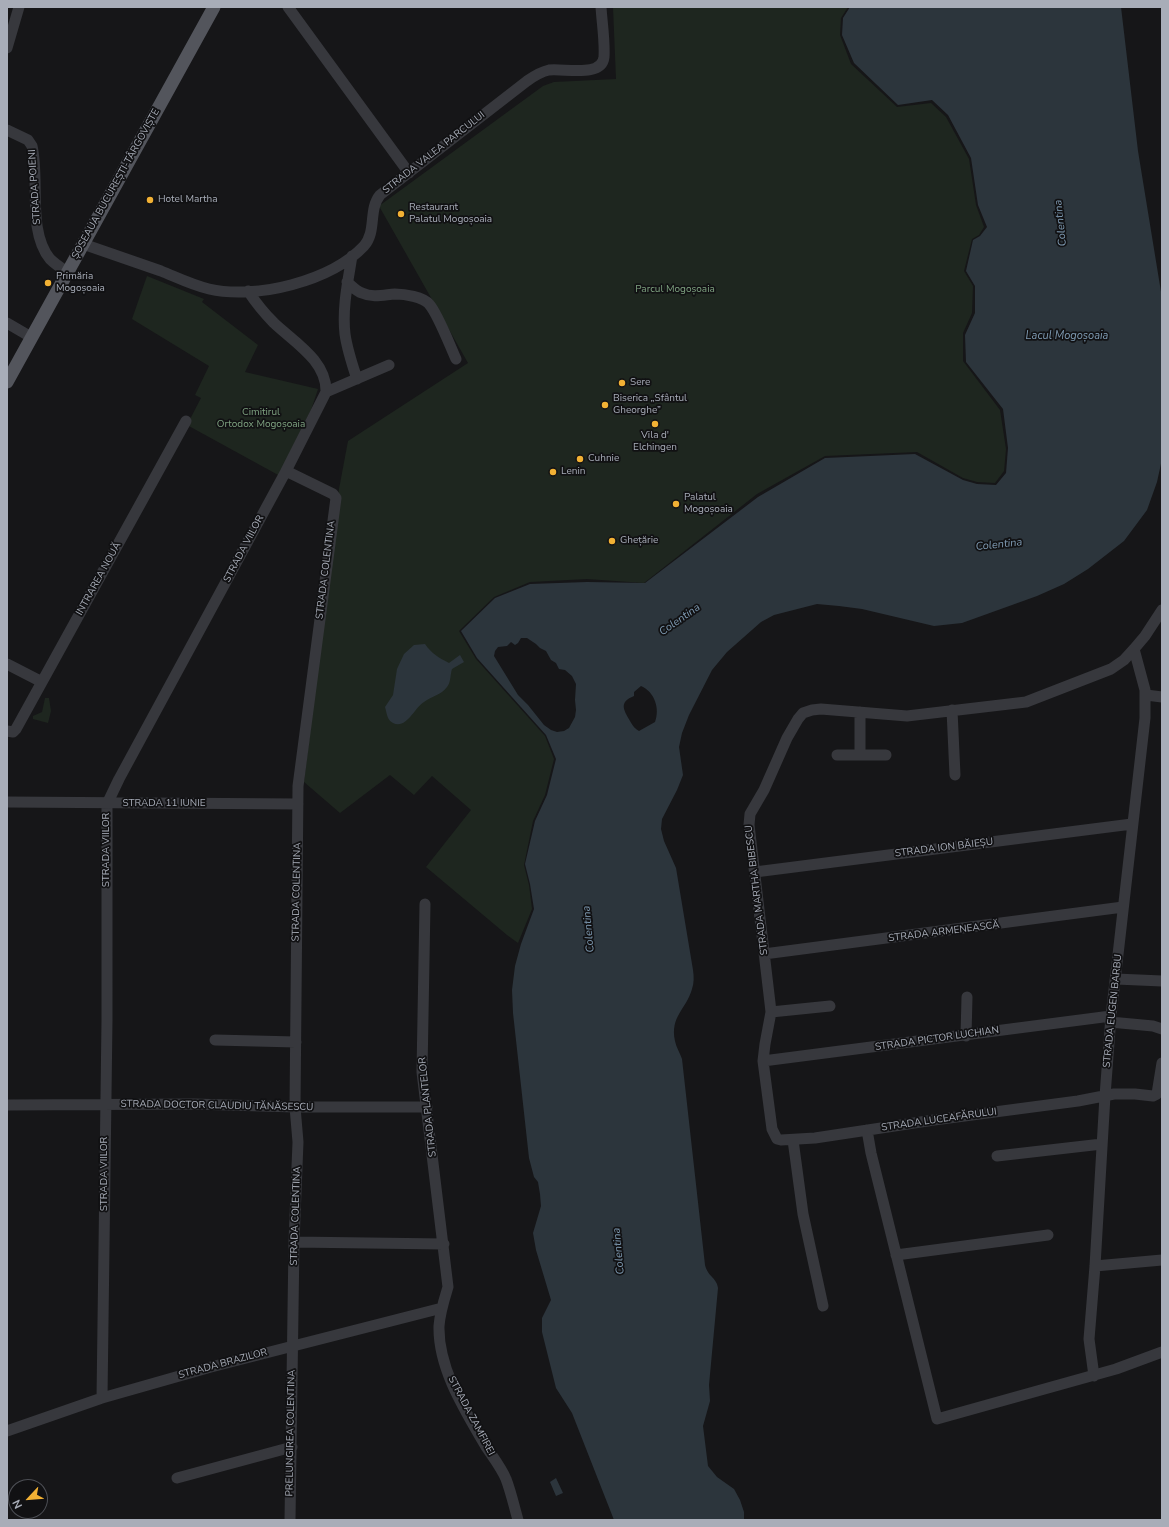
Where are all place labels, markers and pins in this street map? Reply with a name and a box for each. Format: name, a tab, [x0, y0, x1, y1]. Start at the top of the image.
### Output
place label: Hotel Martha	[158, 194, 218, 206]
marker: Hotel Martha	[145, 195, 155, 205]
place label: Restaurant Palatul Mogoșoaia	[409, 202, 492, 226]
marker: Restaurant Palatul Mogoșoaia	[396, 209, 406, 219]
place label: Primăria Mogoșoaia	[56, 271, 105, 294]
marker: Primăria Mogoșoaia	[43, 278, 53, 288]
place label: Sere	[630, 377, 650, 389]
marker: Sere	[617, 378, 627, 388]
place label: Biserica „Sfântul Gheorghe”	[613, 393, 687, 416]
marker: Biserica „Sfântul Gheorghe”	[600, 400, 610, 410]
marker: Vila d' Elchingen	[650, 419, 660, 429]
place label: Vila d' Elchingen	[633, 430, 677, 454]
place label: Cuhnie	[588, 453, 619, 465]
marker: Cuhnie	[575, 454, 585, 464]
place label: Lenin	[561, 466, 585, 478]
marker: Lenin	[548, 467, 558, 477]
place label: Palatul Mogoșoaia	[684, 492, 733, 516]
marker: Palatul Mogoșoaia	[671, 499, 681, 509]
place label: Ghețărie	[620, 535, 658, 547]
marker: Ghețărie	[607, 536, 617, 546]

